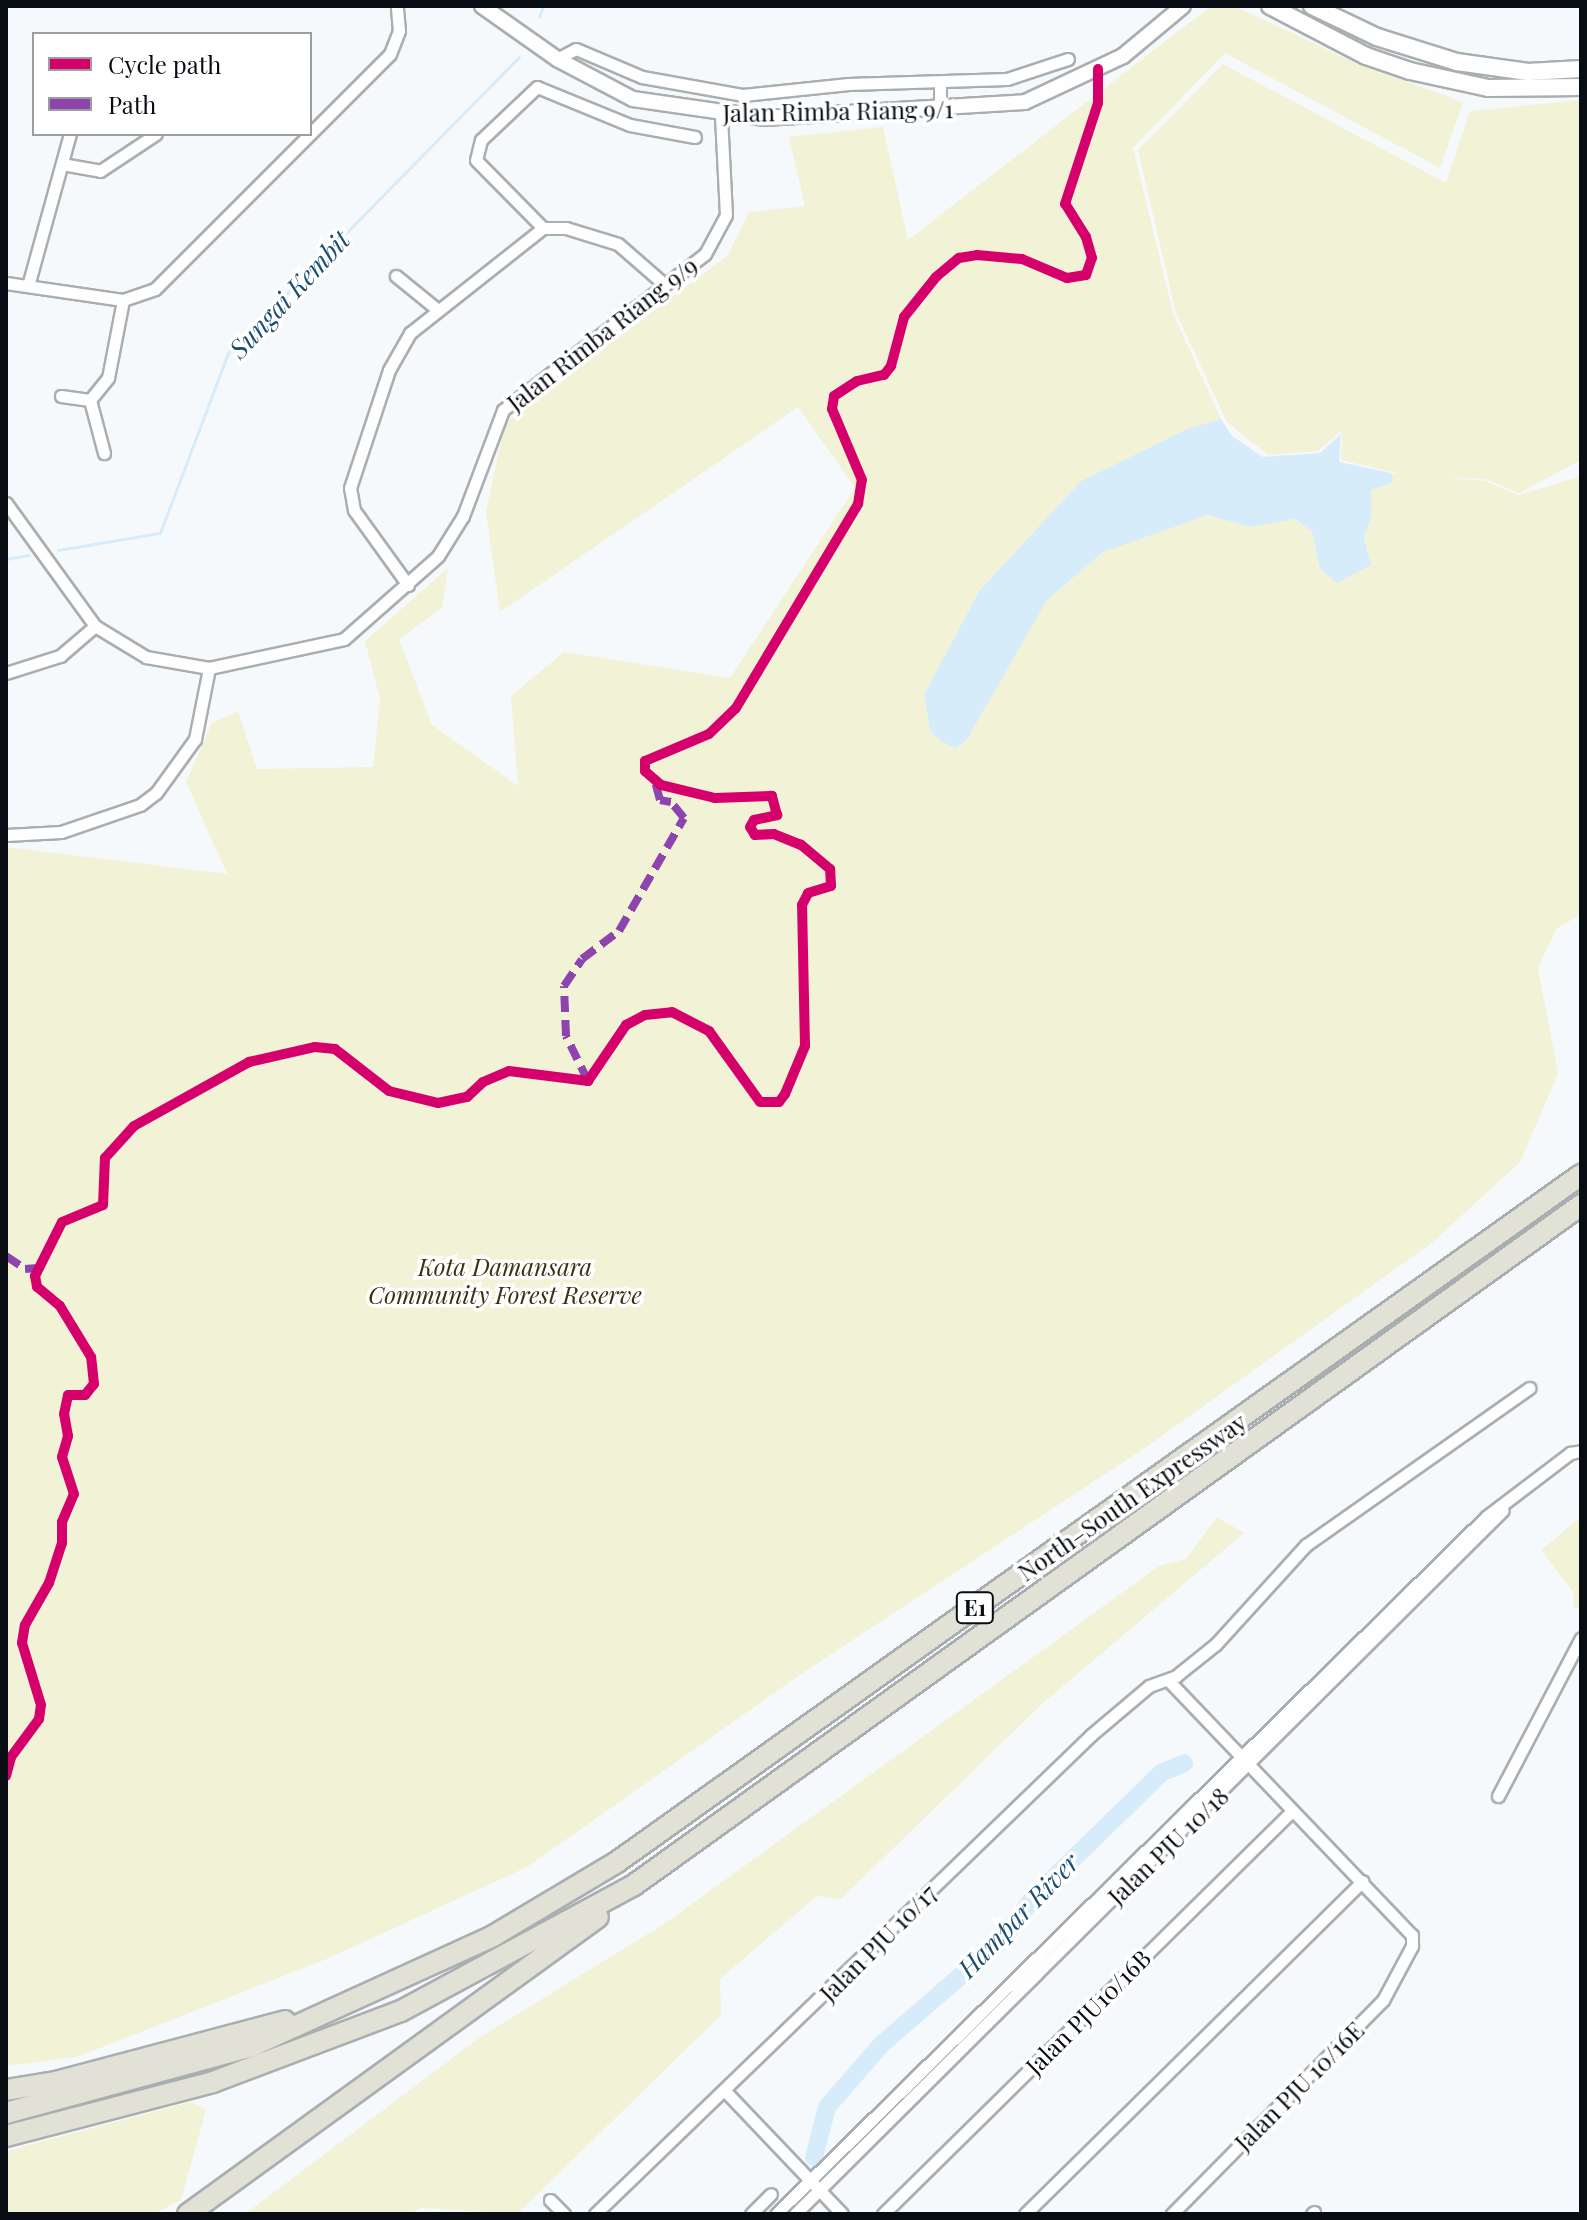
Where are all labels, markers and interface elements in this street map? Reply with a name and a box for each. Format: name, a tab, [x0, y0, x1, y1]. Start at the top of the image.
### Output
legend	[32, 32, 312, 136]
text: Cycle path	[108, 48, 221, 80]
text: Path	[108, 88, 156, 120]
street label: Jalan Rimba Riang 9/1	[722, 95, 954, 127]
water label: Sungai Kembit	[222, 224, 356, 364]
street label: Jalan Rimba Riang 9/9	[501, 251, 703, 417]
park label: Kota Damansara Community Forest Reserve	[368, 1253, 642, 1309]
street label: North–South Expressway	[1012, 1407, 1252, 1587]
road number: E1	[955, 1590, 995, 1626]
street label: Jalan PJU 10/18	[1102, 1781, 1234, 1911]
water label: Hampar River	[951, 1846, 1085, 1984]
street label: Jalan PJU 10/17	[814, 1879, 942, 2007]
street label: Jalan PJU10/16B	[1019, 1943, 1157, 2081]
street label: Jalan PJU 10/16E	[1228, 2015, 1370, 2157]

